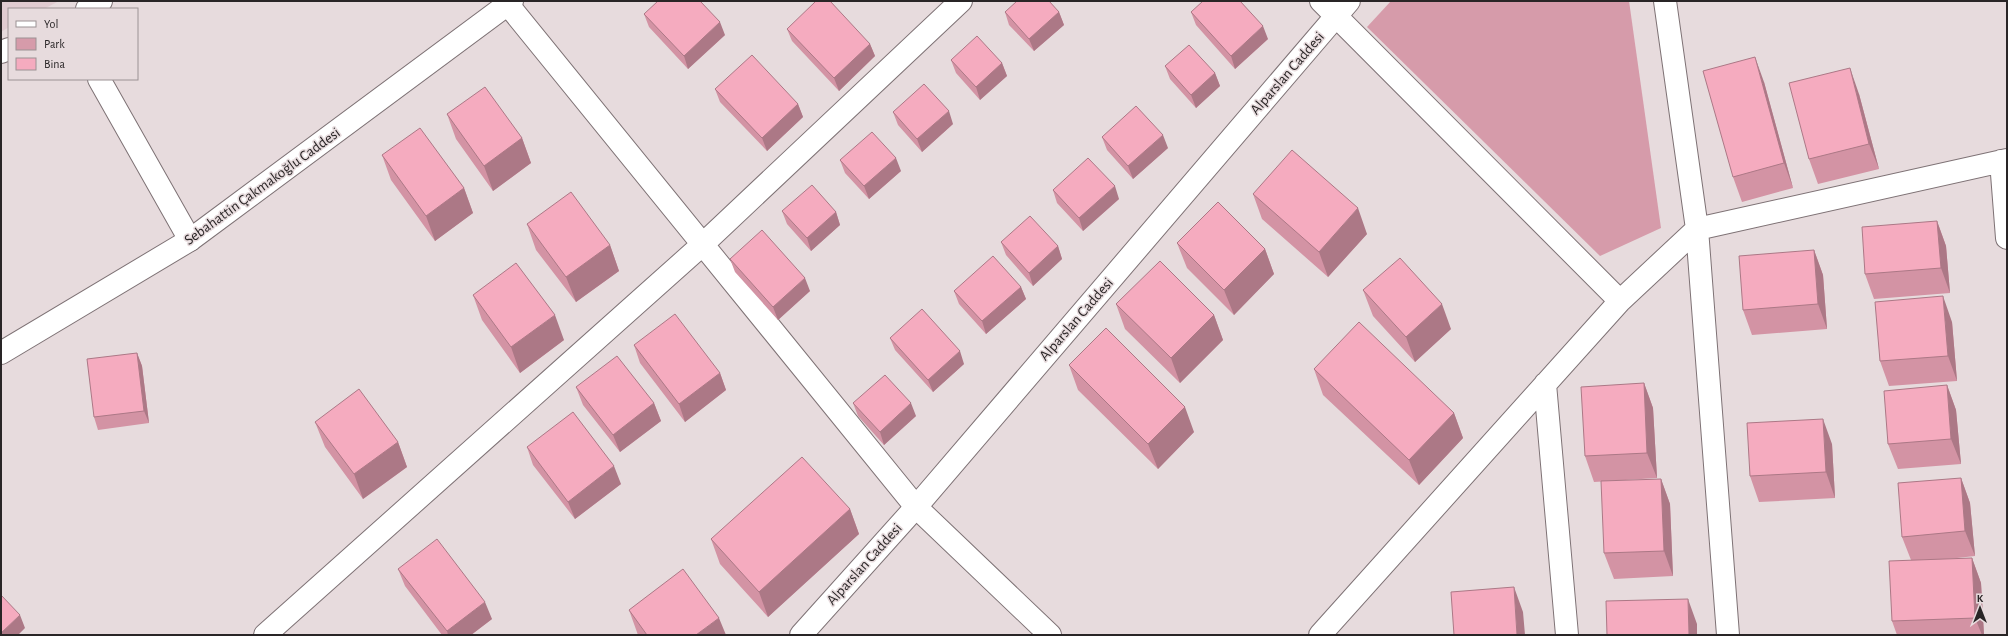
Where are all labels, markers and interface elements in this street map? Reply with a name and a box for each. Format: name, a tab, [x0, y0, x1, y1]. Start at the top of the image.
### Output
legend	[8, 8, 138, 80]
text: Yol	[44, 18, 58, 30]
street label: Alparslan Caddesi	[1248, 29, 1327, 118]
text: Park	[44, 38, 65, 50]
text: Bina	[44, 58, 66, 70]
street label: Sebahattin Çakmakoğlu Caddesi	[182, 125, 343, 248]
street label: Alparslan Caddesi	[1037, 275, 1116, 364]
street label: Alparslan Caddesi	[824, 521, 905, 608]
north arrow	[1960, 588, 2000, 628]
text: K	[1977, 593, 1984, 604]

